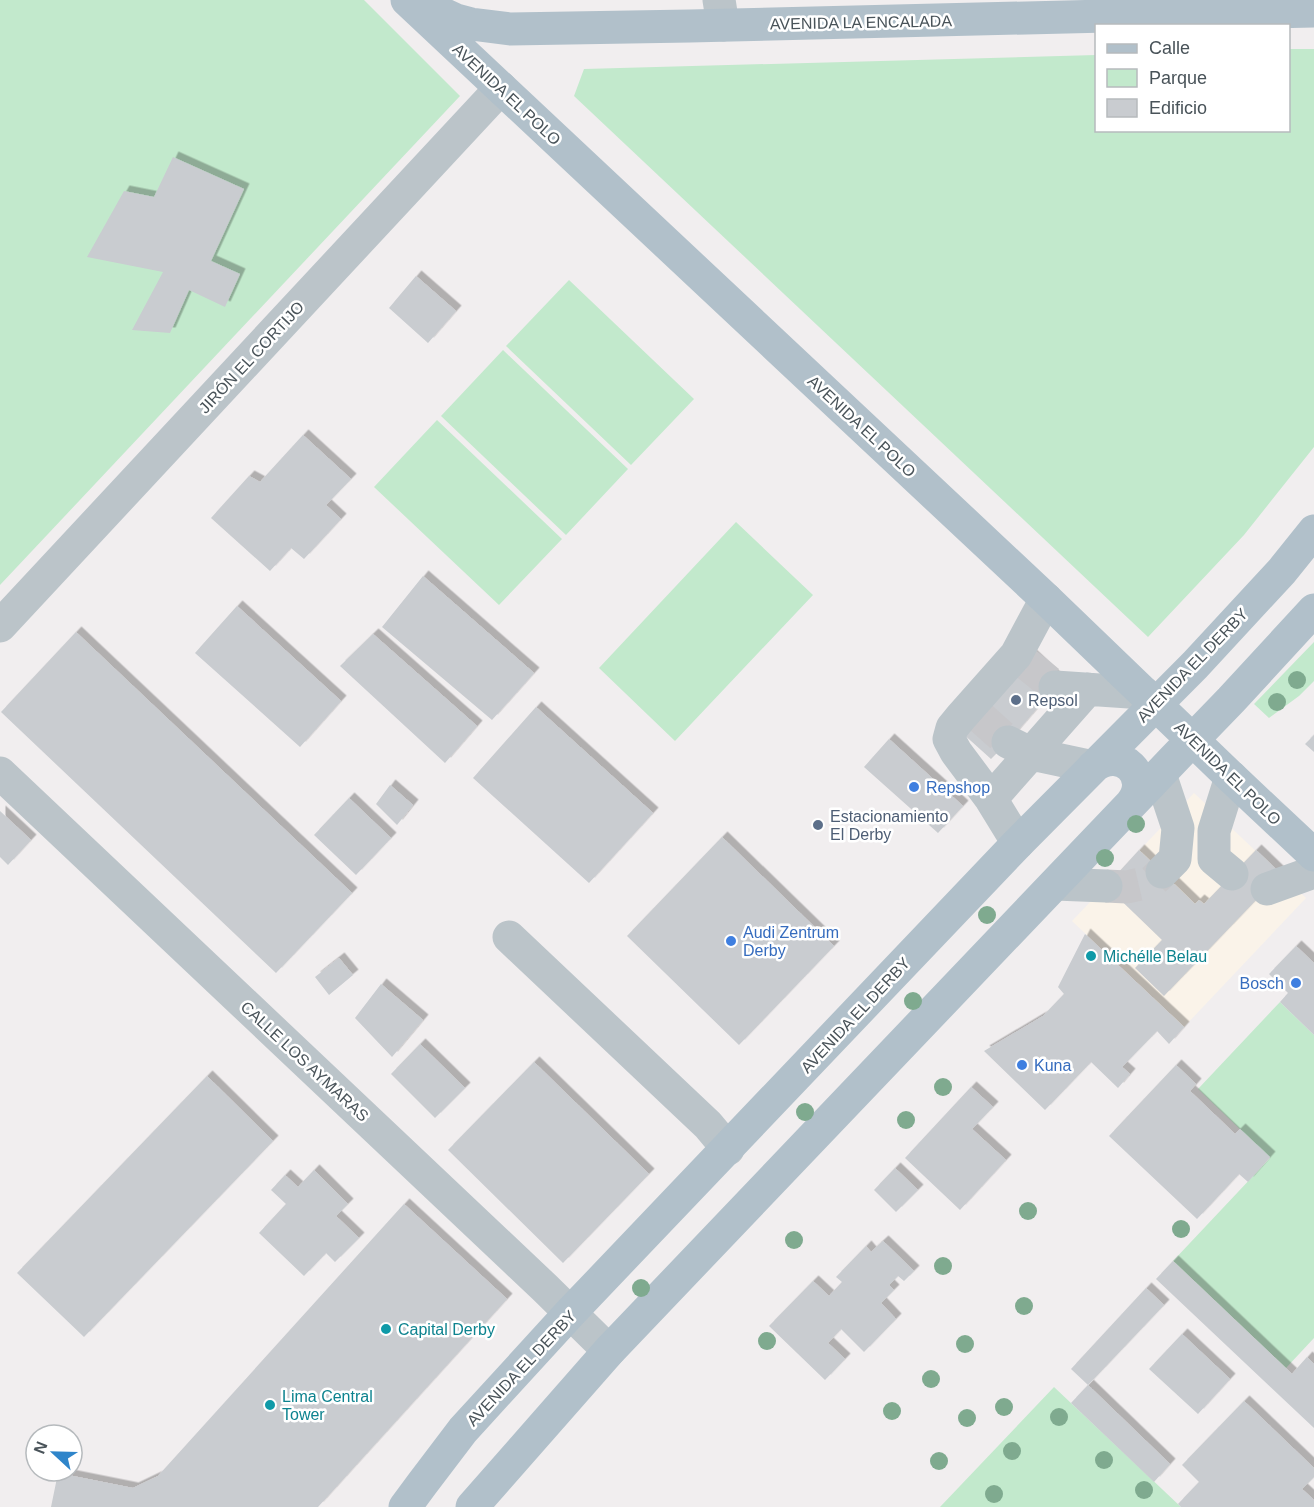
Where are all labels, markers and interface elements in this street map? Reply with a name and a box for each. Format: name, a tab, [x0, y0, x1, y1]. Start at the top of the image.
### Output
street label: AVENIDA LA ENCALADA	[770, 12, 952, 33]
legend	[1095, 24, 1290, 132]
text: Calle	[1149, 38, 1190, 58]
street label: AVENIDA EL POLO	[449, 40, 564, 148]
text: Parque	[1149, 68, 1207, 88]
text: Edificio	[1149, 98, 1207, 118]
street label: JIRÓN EL CORTIJO	[195, 298, 307, 416]
street label: AVENIDA EL POLO	[804, 372, 919, 480]
street label: AVENIDA EL DERBY	[1134, 605, 1251, 726]
place label: Repsol	[1028, 692, 1078, 709]
marker: Repsol	[1009, 693, 1023, 707]
street label: AVENIDA EL POLO	[1171, 718, 1284, 828]
place label: Repshop	[926, 779, 990, 796]
marker: Repshop	[907, 780, 921, 794]
place label: Estacionamiento El Derby	[830, 808, 948, 843]
marker: Estacionamiento El Derby	[811, 818, 825, 832]
place label: Audi Zentrum Derby	[743, 924, 839, 959]
marker: Audi Zentrum Derby	[724, 934, 738, 948]
place label: Michélle Belau	[1103, 948, 1207, 965]
marker: Michélle Belau	[1084, 949, 1098, 963]
street label: AVENIDA EL DERBY	[798, 954, 913, 1076]
place label: Bosch	[1240, 975, 1284, 992]
marker: Bosch	[1289, 976, 1303, 990]
street label: CALLE LOS AYMARAS	[238, 998, 372, 1125]
place label: Kuna	[1034, 1057, 1071, 1074]
marker: Kuna	[1015, 1058, 1029, 1072]
street label: AVENIDA EL DERBY	[464, 1307, 579, 1429]
place label: Capital Derby	[398, 1321, 495, 1338]
marker: Capital Derby	[379, 1322, 393, 1336]
place label: Lima Central Tower	[282, 1388, 373, 1423]
marker: Lima Central Tower	[263, 1398, 277, 1412]
north arrow	[24, 1423, 84, 1483]
text: N	[31, 1439, 51, 1456]

